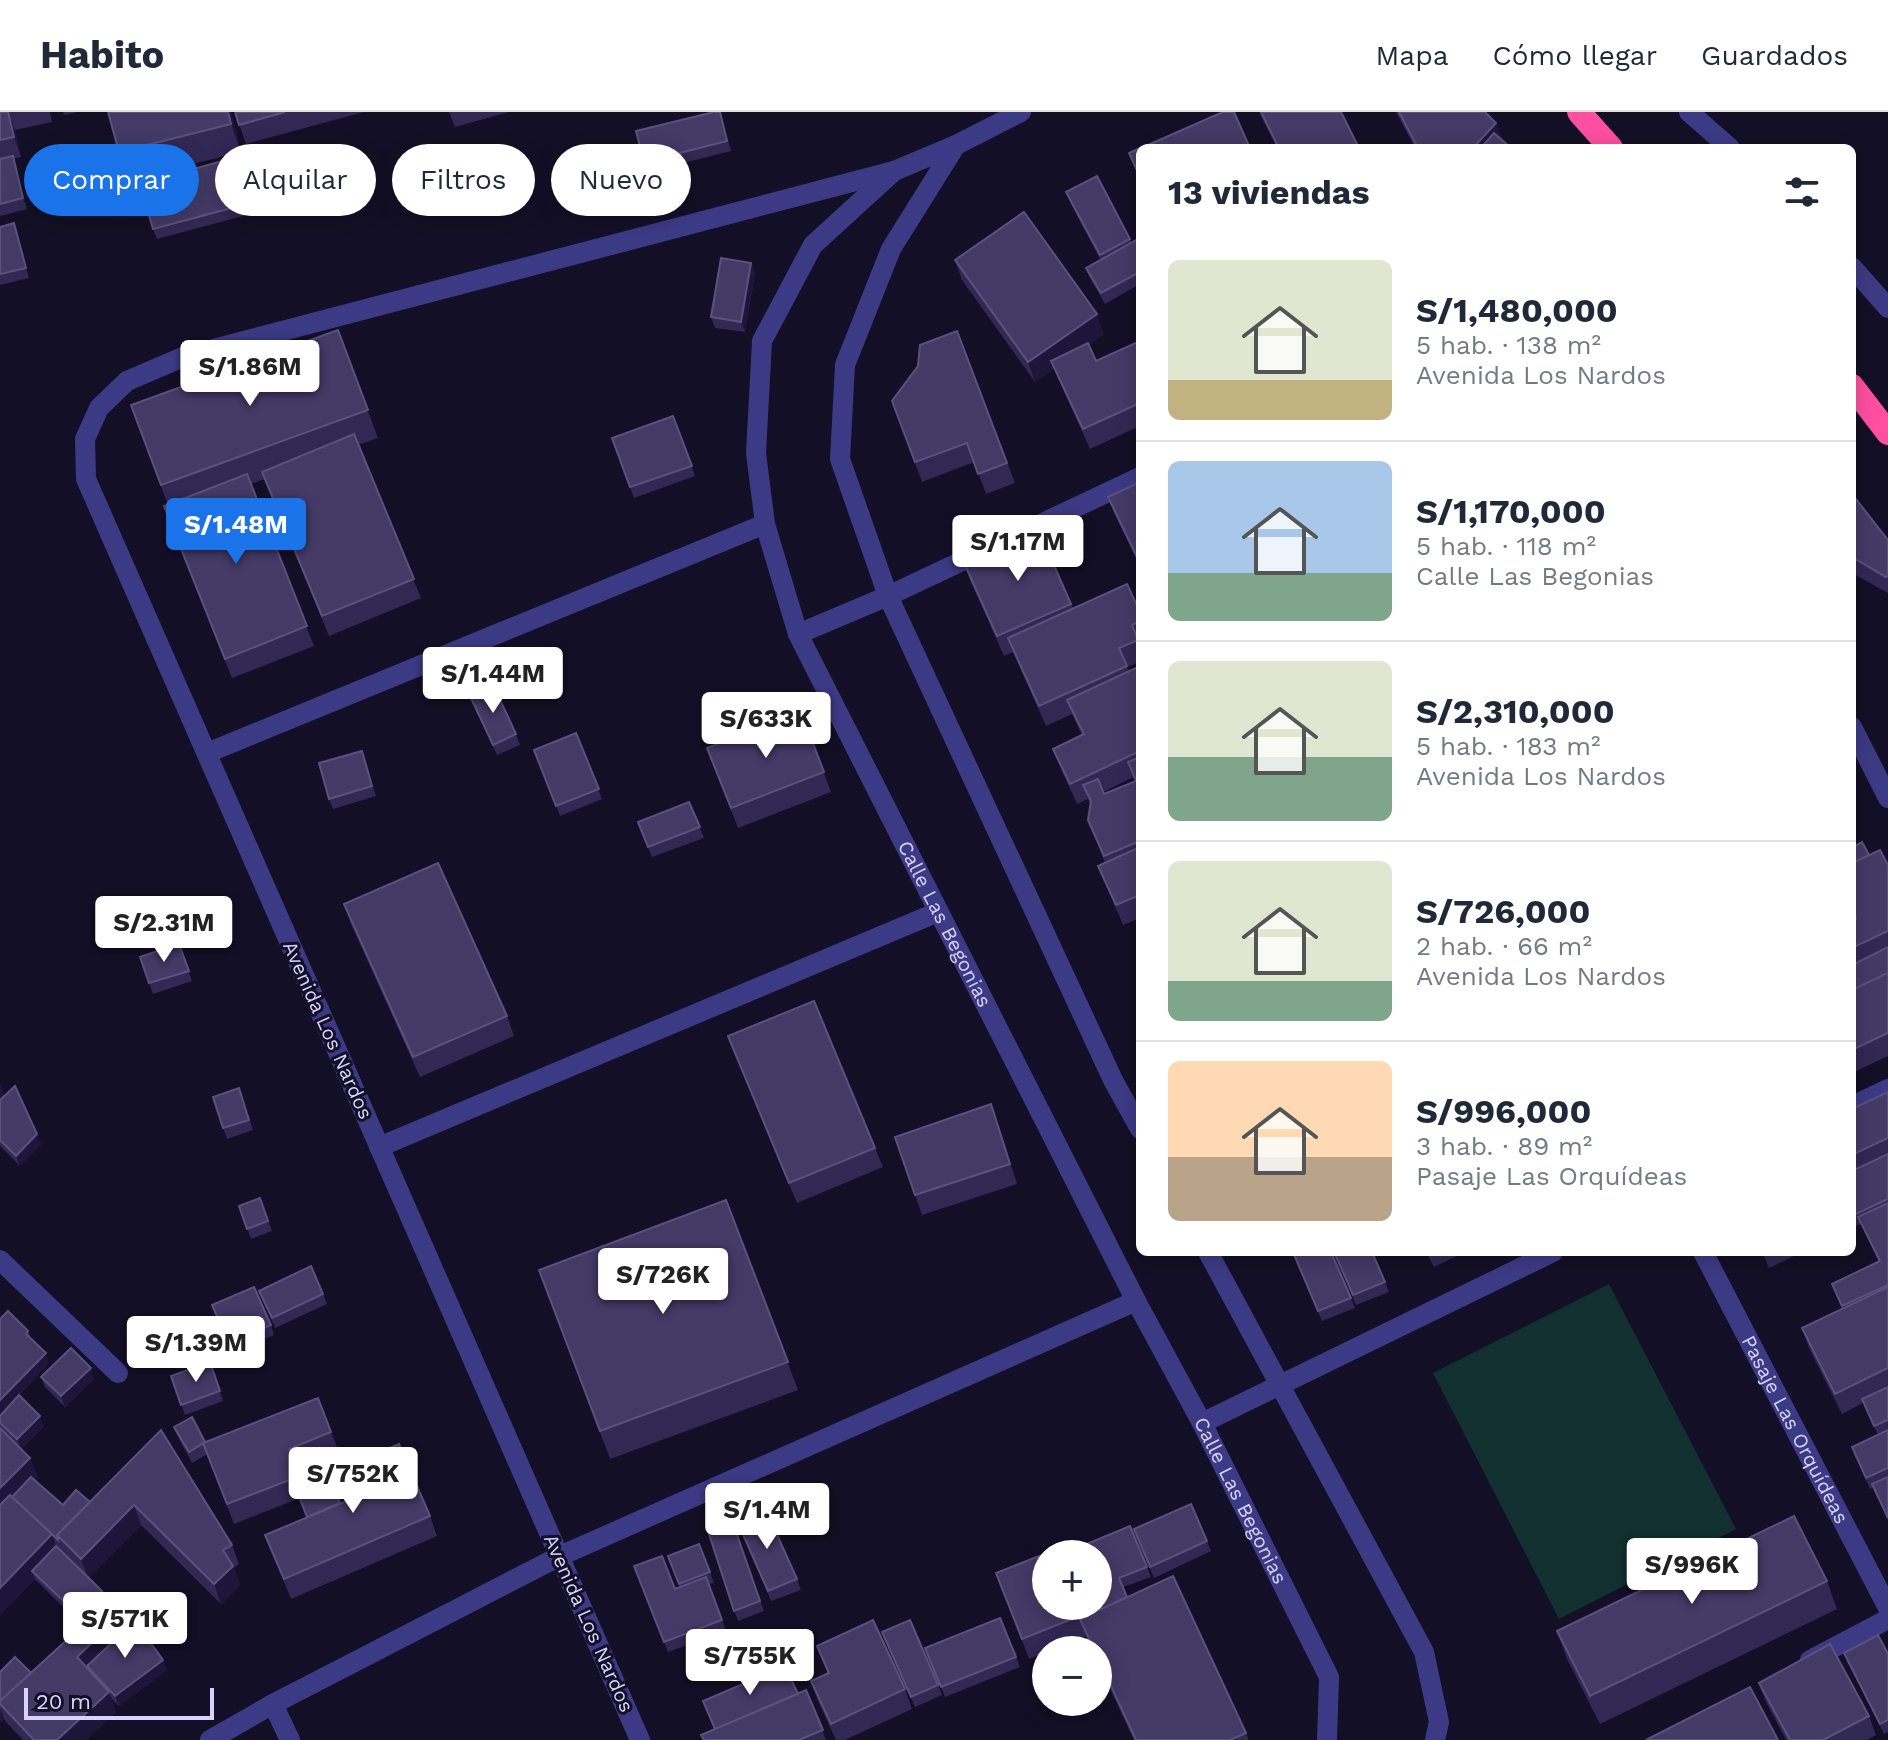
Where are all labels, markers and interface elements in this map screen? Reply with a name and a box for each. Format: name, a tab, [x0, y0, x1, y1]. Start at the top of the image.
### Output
text: Habito	[40, 33, 164, 77]
text: Mapa	[1376, 39, 1449, 72]
text: Cómo llegar	[1493, 39, 1657, 72]
text: Guardados	[1701, 39, 1848, 72]
chip: Comprar	[24, 144, 199, 216]
chip: Alquilar	[215, 144, 376, 216]
chip: Filtros	[392, 144, 535, 216]
chip: Nuevo	[551, 144, 691, 216]
icon: filters	[1780, 170, 1824, 214]
text: 13 viviendas	[1168, 172, 1370, 212]
text: S/1,480,000	[1416, 290, 1618, 330]
icon: home	[1232, 292, 1328, 388]
text: 5 hab. · 138 m²	[1416, 330, 1601, 360]
pin: S/1.86M	[176, 340, 324, 408]
text: S/1.86M	[198, 351, 302, 381]
text: Avenida Los Nardos	[1416, 360, 1666, 390]
text: S/1,170,000	[1416, 491, 1606, 531]
icon: home	[1232, 493, 1328, 589]
pin: S/1.48M	[162, 498, 310, 566]
text: S/1.48M	[184, 509, 288, 539]
pin: S/1.17M	[944, 515, 1092, 583]
text: S/1.17M	[970, 526, 1066, 556]
text: 5 hab. · 118 m²	[1416, 531, 1596, 561]
text: Calle Las Begonias	[1416, 561, 1654, 591]
pin: S/1.44M	[419, 647, 567, 715]
text: S/1.44M	[441, 658, 545, 688]
text: S/2,310,000	[1416, 691, 1615, 731]
pin: S/633K	[701, 692, 831, 760]
icon: home	[1232, 693, 1328, 789]
text: S/633K	[720, 703, 812, 733]
text: 5 hab. · 183 m²	[1416, 731, 1601, 761]
text: Avenida Los Nardos	[1416, 761, 1666, 791]
street label: Calle Las Begonias	[893, 837, 997, 1011]
text: S/726,000	[1416, 891, 1590, 931]
icon: home	[1232, 893, 1328, 989]
pin: S/2.31M	[90, 896, 238, 964]
text: S/2.31M	[113, 907, 215, 937]
text: 2 hab. · 66 m²	[1416, 931, 1592, 961]
street label: Avenida Los Nardos	[278, 937, 378, 1123]
text: Avenida Los Nardos	[1416, 961, 1666, 991]
text: S/996,000	[1416, 1091, 1591, 1131]
icon: home	[1232, 1093, 1328, 1189]
text: 3 hab. · 89 m²	[1416, 1131, 1592, 1161]
text: Pasaje Las Orquídeas	[1416, 1161, 1687, 1191]
pin: S/726K	[598, 1248, 728, 1316]
text: S/726K	[616, 1259, 710, 1289]
pin: S/1.39M	[122, 1316, 270, 1384]
text: S/1.39M	[145, 1327, 247, 1357]
street label: Pasaje Las Orquídeas	[1736, 1331, 1854, 1528]
street label: Calle Las Begonias	[1189, 1413, 1292, 1588]
pin: S/752K	[288, 1447, 418, 1515]
text: S/752K	[307, 1458, 399, 1488]
pin: S/1.4M	[702, 1483, 832, 1551]
text: S/1.4M	[723, 1494, 811, 1524]
street label: Avenida Los Nardos	[539, 1530, 639, 1716]
pin: S/996K	[1627, 1538, 1757, 1606]
map controls	[1032, 1540, 1112, 1716]
button: +	[1032, 1540, 1112, 1620]
text: S/996K	[1645, 1549, 1739, 1579]
pin: S/571K	[60, 1592, 190, 1660]
text: S/571K	[81, 1603, 169, 1633]
pin: S/755K	[685, 1629, 815, 1697]
button: −	[1032, 1636, 1112, 1716]
text: S/755K	[704, 1640, 796, 1670]
scale bar	[24, 1684, 214, 1720]
text: 20 m	[36, 1689, 91, 1714]

